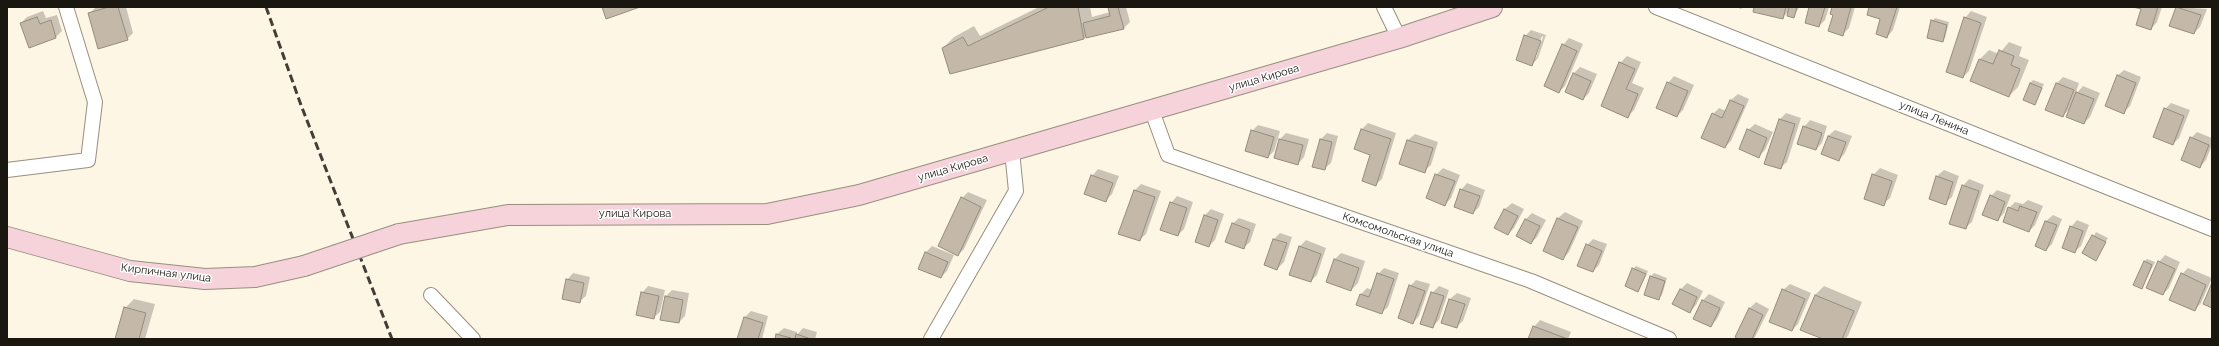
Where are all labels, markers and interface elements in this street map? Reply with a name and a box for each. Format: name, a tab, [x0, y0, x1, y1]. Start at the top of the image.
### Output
street label: улица Кирова	[1227, 62, 1301, 94]
street label: улица Ленина	[1897, 98, 1971, 138]
street label: улица Кирова	[916, 152, 990, 184]
street label: улица Кирова	[599, 207, 671, 221]
street label: Комсомольская улица	[1341, 210, 1455, 260]
street label: Кирпичная улица	[120, 261, 212, 285]

